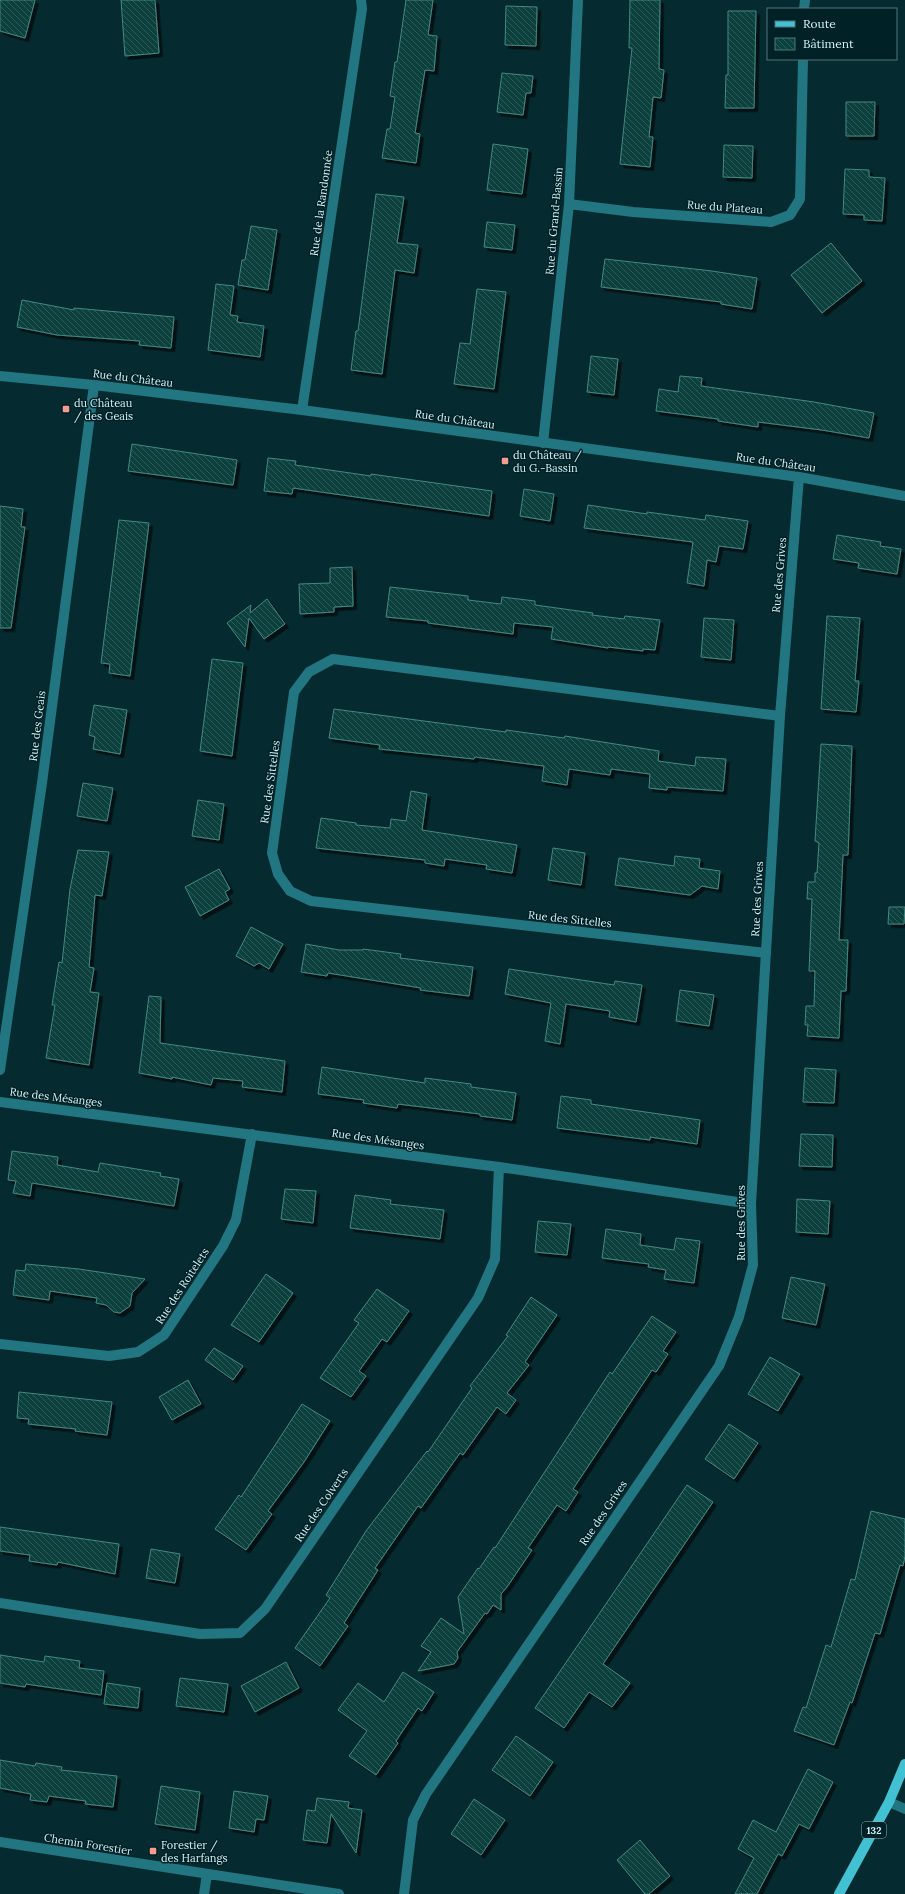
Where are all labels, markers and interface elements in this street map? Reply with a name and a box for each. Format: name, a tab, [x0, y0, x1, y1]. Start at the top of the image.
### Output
legend	[767, 8, 897, 60]
text: Route	[803, 16, 836, 31]
text: Bâtiment	[803, 36, 854, 51]
street label: Rue de la Randonnée	[307, 149, 335, 257]
street label: Rue du Grand-Bassin	[542, 166, 566, 275]
street label: Rue du Plateau	[687, 197, 764, 217]
street label: Rue du Château	[92, 366, 174, 390]
place label: du Château / des Geais	[74, 396, 133, 424]
marker: du Château / des Geais	[61, 404, 71, 414]
street label: Rue du Château	[414, 406, 496, 432]
place label: du Château / du G.-Bassin	[513, 448, 582, 475]
street label: Rue du Château	[735, 449, 817, 475]
marker: du Château / du G.-Bassin	[500, 456, 510, 466]
street label: Rue des Grives	[769, 537, 789, 613]
street label: Rue des Geais	[26, 690, 48, 762]
street label: Rue des Sittelles	[257, 739, 283, 825]
street label: Rue des Grives	[748, 861, 766, 937]
street label: Rue des Sittelles	[528, 908, 612, 930]
street label: Rue des Mésanges	[9, 1084, 103, 1110]
street label: Rue des Mésanges	[331, 1126, 425, 1152]
street label: Rue des Grives	[734, 1185, 748, 1261]
street label: Rue des Roitelets	[152, 1245, 212, 1327]
street label: Rue des Colverts	[291, 1466, 351, 1544]
street label: Rue des Grives	[576, 1478, 630, 1548]
road number: 132	[862, 1822, 886, 1838]
street label: Chemin Forestier	[43, 1830, 133, 1858]
place label: Forestier / des Harfangs	[161, 1838, 228, 1865]
marker: Forestier / des Harfangs	[148, 1846, 158, 1856]

